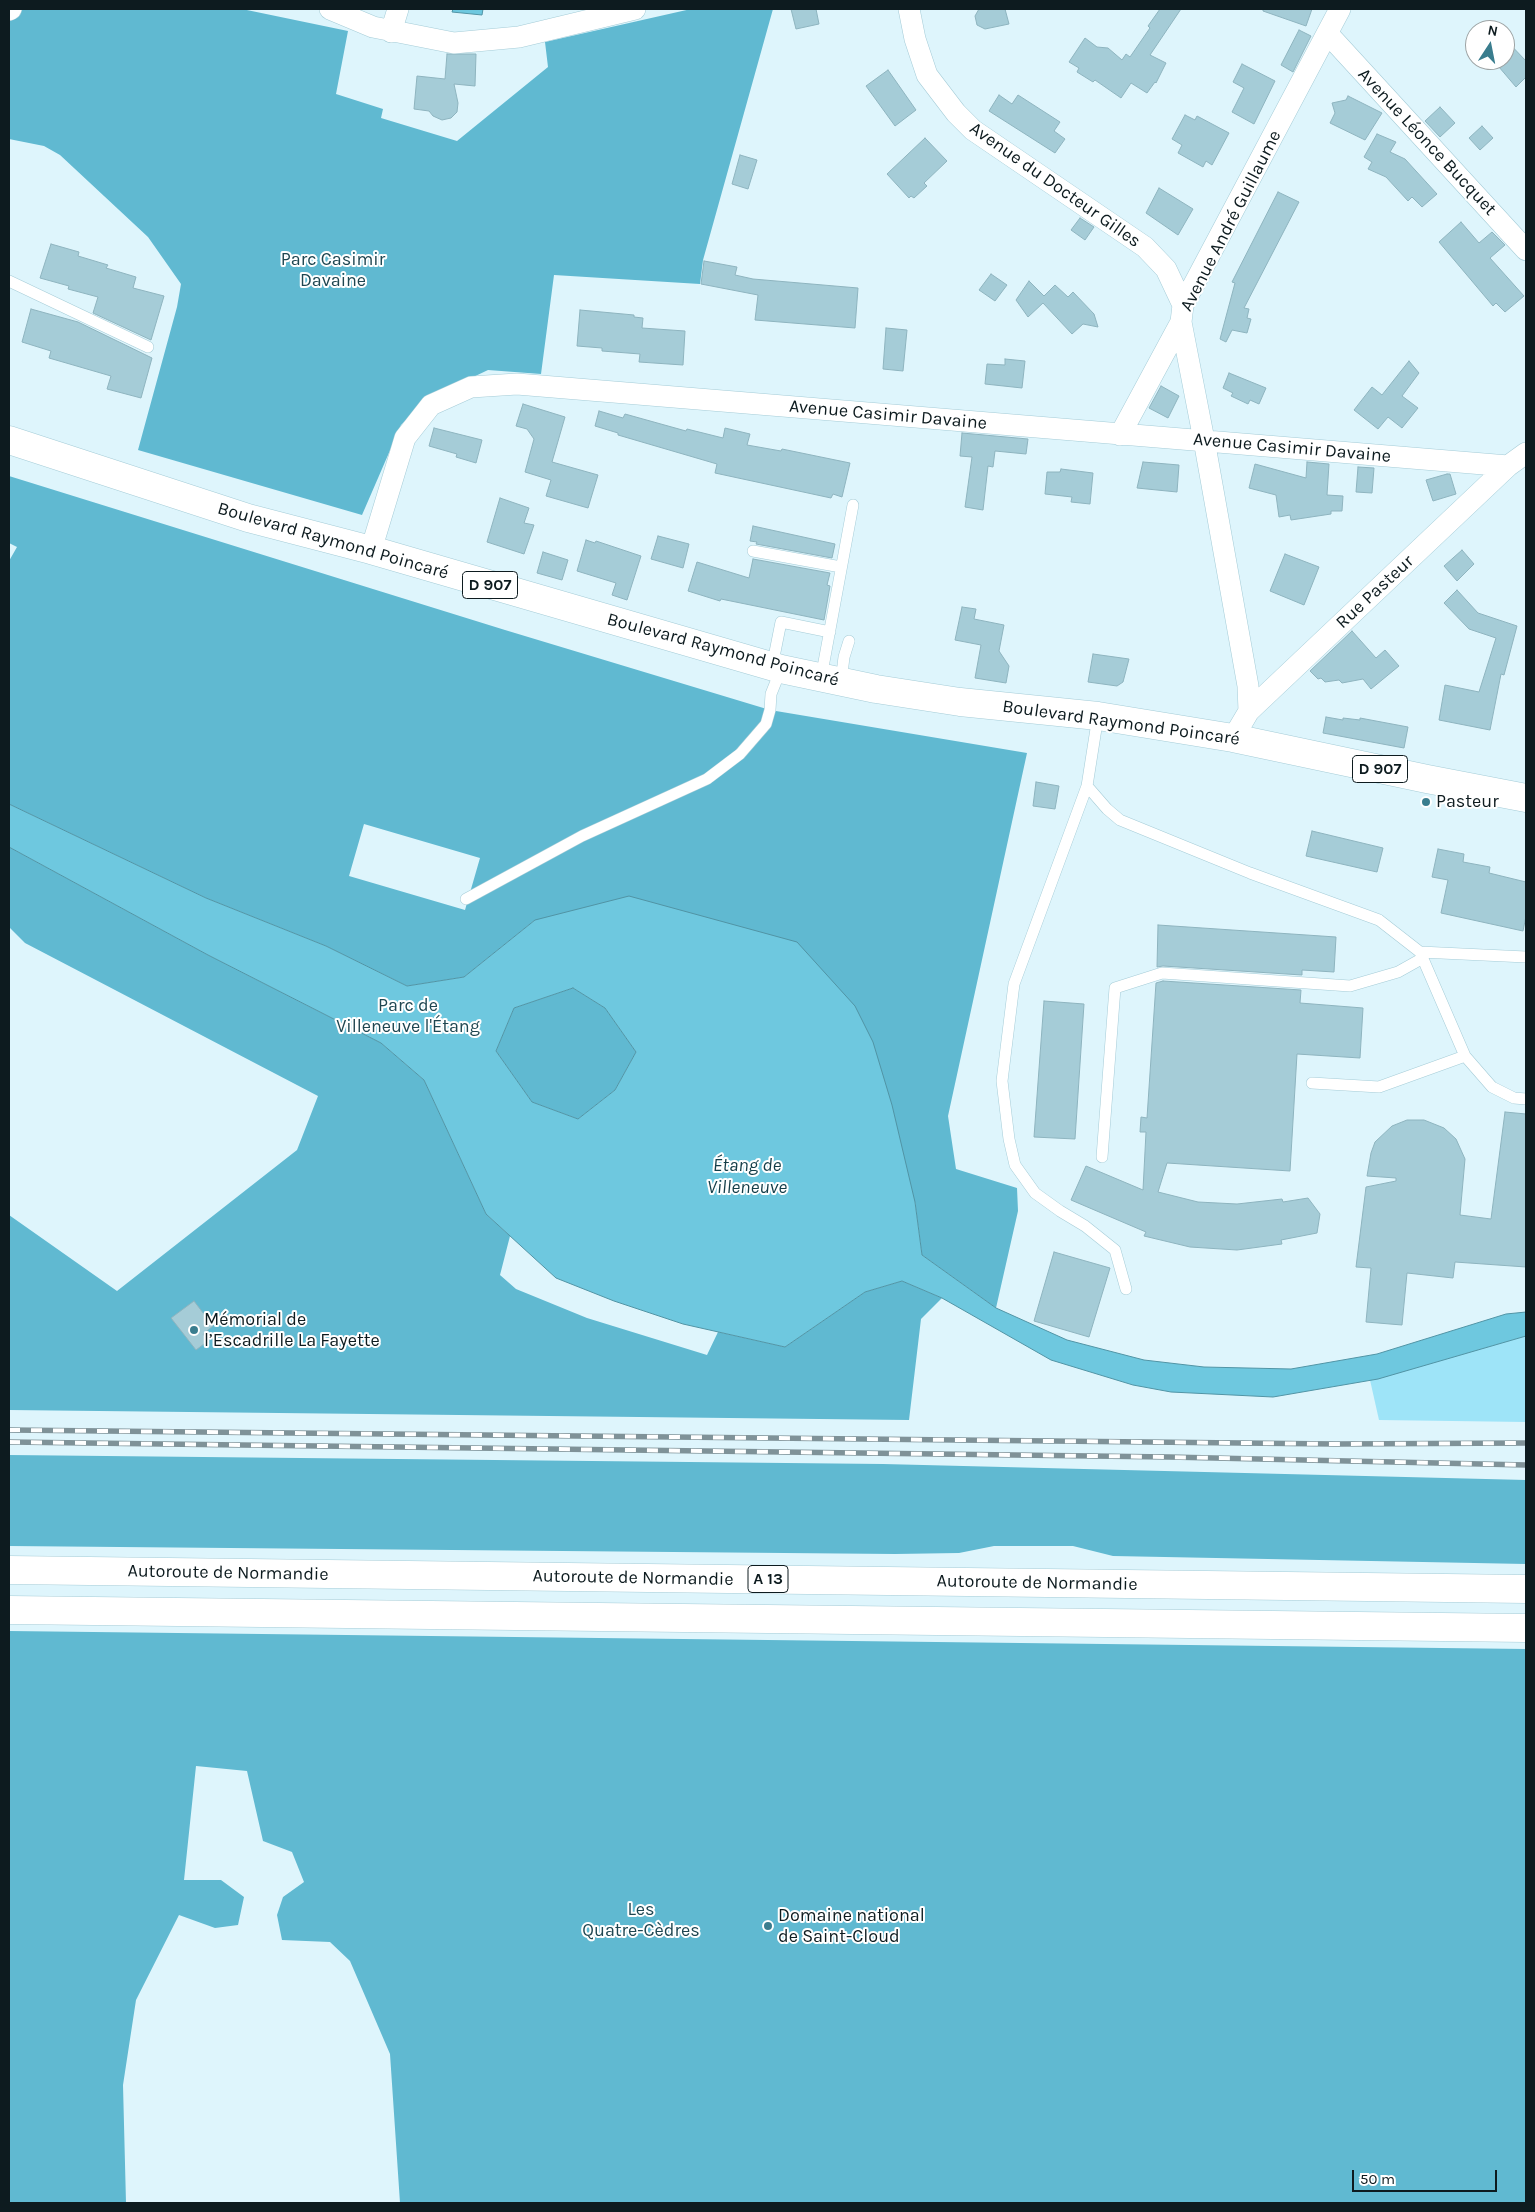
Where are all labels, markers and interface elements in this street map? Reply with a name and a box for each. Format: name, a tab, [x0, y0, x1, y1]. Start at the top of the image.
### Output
north arrow	[1465, 20, 1515, 70]
text: N	[1486, 21, 1499, 40]
street label: Avenue Léonce Bucquet	[1353, 64, 1501, 220]
street label: Avenue du Docteur Gilles	[965, 118, 1145, 252]
street label: Avenue André Guillaume	[1176, 127, 1286, 315]
park label: Parc Casimir Davaine	[281, 249, 385, 292]
street label: Avenue Casimir Davaine	[788, 396, 988, 434]
street label: Avenue Casimir Davaine	[1192, 429, 1392, 467]
street label: Boulevard Raymond Poincaré	[215, 498, 451, 584]
street label: Rue Pasteur	[1332, 551, 1418, 633]
road number: D 907	[462, 572, 518, 598]
street label: Boulevard Raymond Poincaré	[605, 609, 841, 691]
street label: Boulevard Raymond Poincaré	[1001, 696, 1241, 750]
road number: D 907	[1352, 756, 1408, 782]
place label: Pasteur	[1436, 791, 1499, 813]
marker: Pasteur	[1420, 796, 1432, 808]
park label: Parc de Villeneuve l'Étang	[336, 995, 480, 1038]
water label: Étang de Villeneuve	[707, 1155, 787, 1199]
place label: Mémorial de l’Escadrille La Fayette	[204, 1309, 380, 1352]
marker: Mémorial de l’Escadrille La Fayette	[188, 1324, 200, 1336]
street label: Autoroute de Normandie	[127, 1560, 329, 1586]
street label: Autoroute de Normandie	[532, 1565, 734, 1591]
road number: A 13	[748, 1566, 788, 1592]
street label: Autoroute de Normandie	[936, 1570, 1138, 1596]
park label: Les Quatre-Cèdres	[582, 1899, 700, 1942]
place label: Domaine national de Saint-Cloud	[778, 1905, 925, 1948]
marker: Domaine national de Saint-Cloud	[762, 1920, 774, 1932]
scale bar	[1355, 2160, 1500, 2192]
text: 50 m	[1360, 2170, 1395, 2188]

